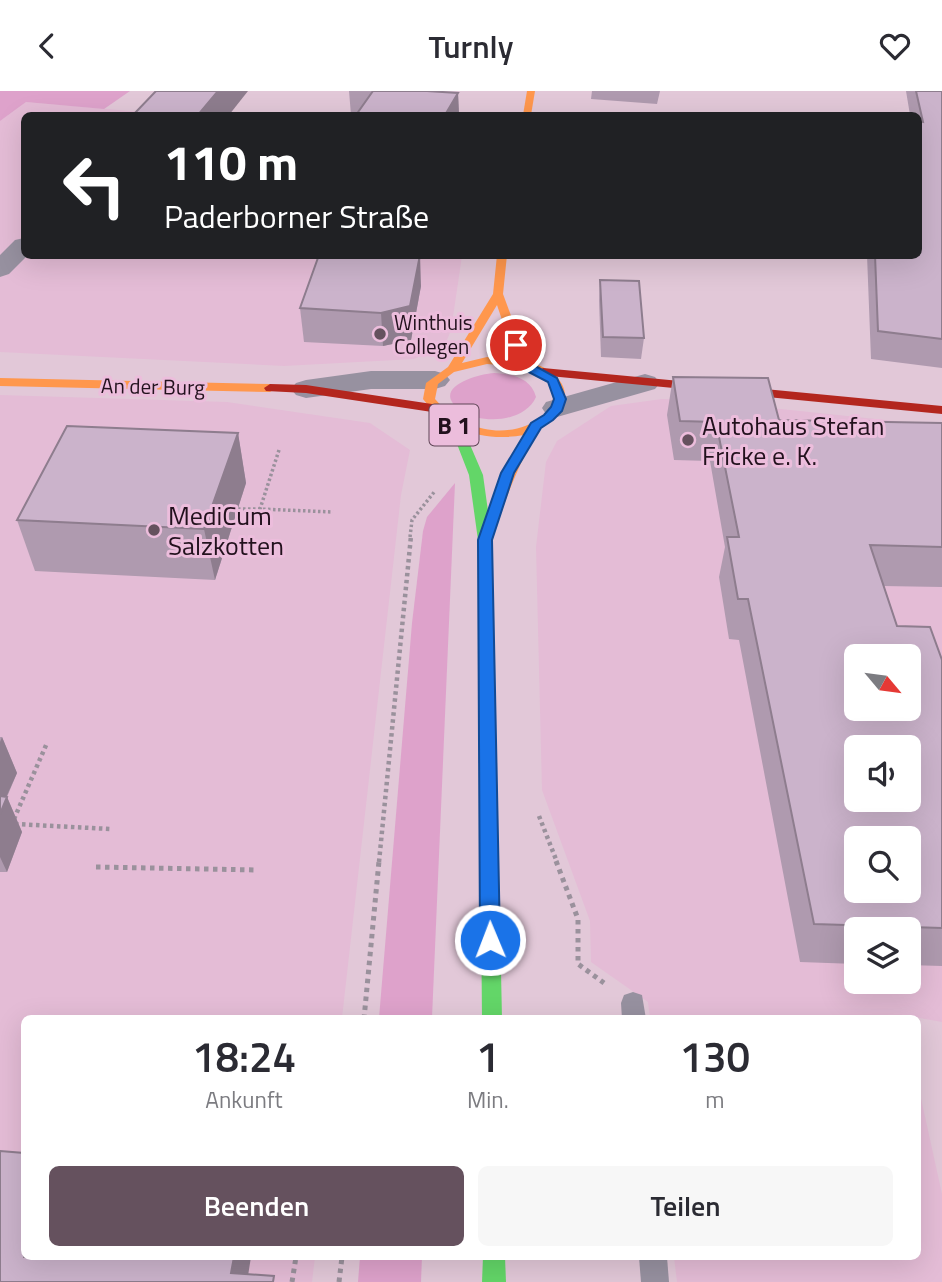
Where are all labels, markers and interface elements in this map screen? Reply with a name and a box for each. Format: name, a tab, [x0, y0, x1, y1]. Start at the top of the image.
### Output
text: Turnly	[429, 22, 513, 70]
icon: back	[28, 27, 66, 65]
icon: heart	[876, 27, 914, 65]
text: 110 m	[164, 124, 298, 199]
icon: left	[49, 140, 140, 231]
text: Paderborner Straße	[164, 192, 429, 240]
place label: Winthuis Collegen	[394, 306, 473, 362]
pin	[486, 315, 546, 375]
marker: Winthuis Collegen	[372, 326, 388, 342]
icon: arrive	[497, 326, 535, 364]
street label: An der Burg	[101, 369, 205, 403]
road number: B 1	[430, 405, 478, 445]
place label: Autohaus Stefan Fricke e. K.	[702, 406, 884, 475]
marker: Autohaus Stefan Fricke e. K.	[680, 432, 696, 448]
place label: MediCum Salzkotten	[168, 496, 284, 565]
marker: MediCum Salzkotten	[146, 522, 162, 538]
north arrow	[844, 644, 920, 721]
map controls	[844, 644, 921, 994]
button: sound	[844, 735, 921, 812]
button: search	[844, 826, 921, 903]
position arrow	[453, 903, 527, 977]
button: layers	[844, 917, 921, 994]
text: 18:24	[192, 1024, 296, 1088]
text: 1	[476, 1024, 500, 1088]
text: 130	[680, 1024, 750, 1088]
text: Ankunft	[205, 1082, 283, 1117]
text: Min.	[467, 1082, 509, 1117]
text: m	[705, 1082, 724, 1117]
button: Beenden	[49, 1166, 464, 1246]
button: Teilen	[478, 1166, 893, 1246]

